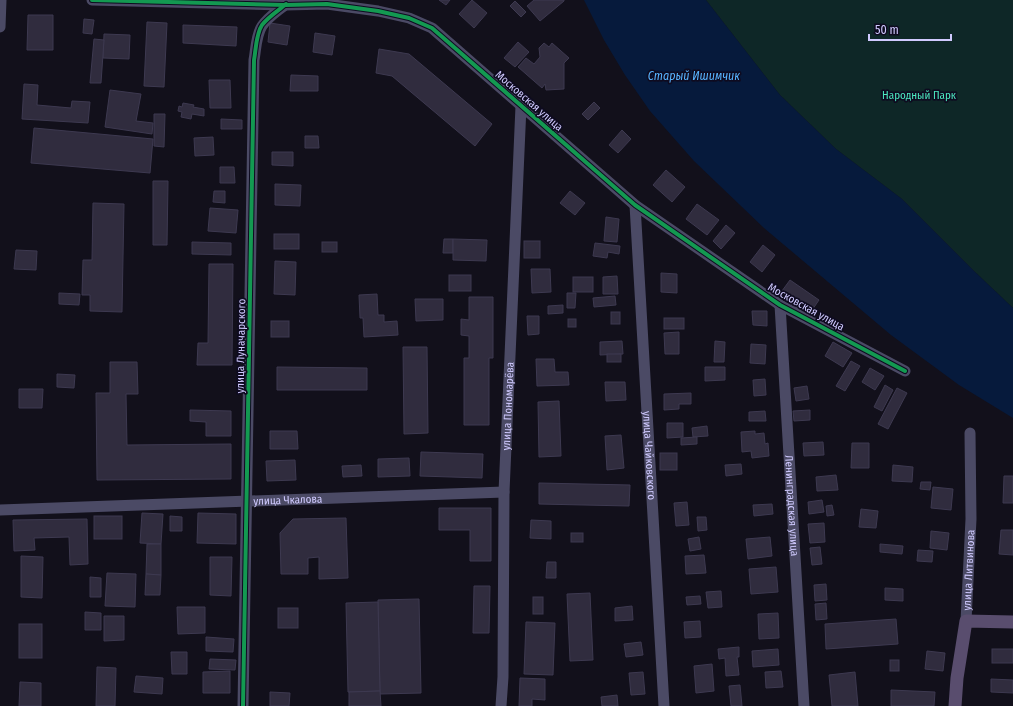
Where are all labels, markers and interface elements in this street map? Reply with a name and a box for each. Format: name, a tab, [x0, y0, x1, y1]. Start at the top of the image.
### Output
scale bar	[869, 16, 951, 42]
text: 50 m	[875, 23, 899, 37]
street label: Московская улица	[493, 68, 565, 134]
water label: Старый Ишимчик	[648, 69, 740, 83]
park label: Народный Парк	[882, 89, 957, 102]
street label: Московская улица	[766, 281, 846, 333]
street label: улица Луначарского	[234, 298, 248, 393]
street label: улица Пономарёва	[499, 362, 516, 451]
street label: улица Чайковского	[640, 411, 659, 501]
street label: Ленинградская улица	[782, 455, 802, 557]
street label: улица Чкалова	[253, 492, 322, 507]
street label: улица Литвинова	[960, 529, 977, 611]

